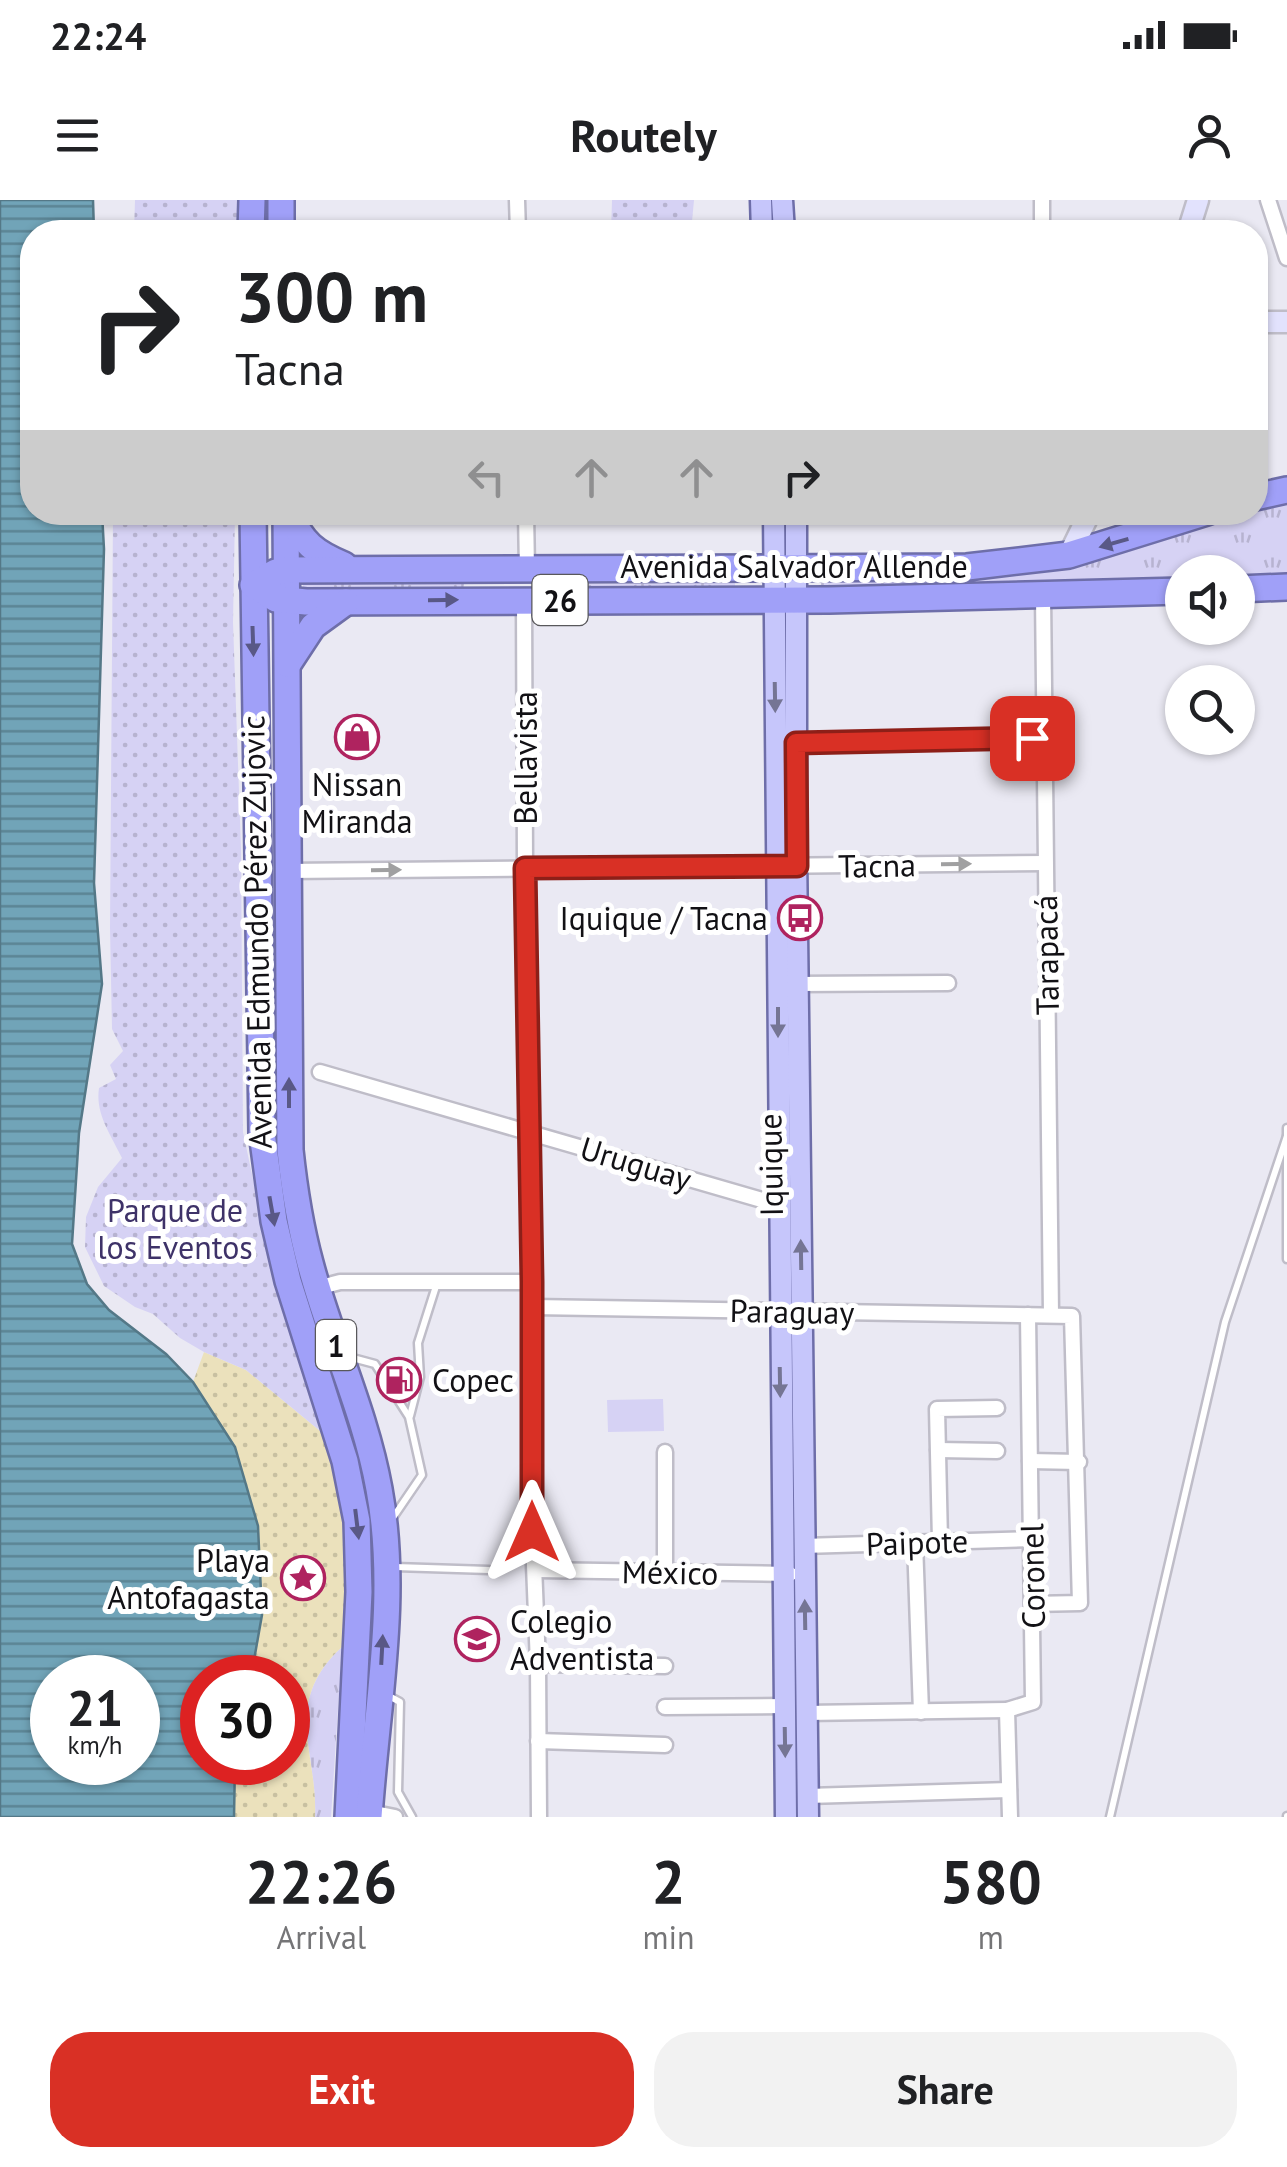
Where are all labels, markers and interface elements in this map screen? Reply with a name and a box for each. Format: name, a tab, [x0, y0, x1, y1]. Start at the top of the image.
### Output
text: 22:24	[50, 11, 146, 60]
text: Routely	[570, 106, 717, 164]
icon: menu	[50, 108, 105, 163]
icon: person	[1182, 108, 1237, 163]
text: 300 m	[235, 251, 428, 341]
icon: right	[70, 260, 200, 390]
text: Tacna	[235, 339, 345, 397]
icon: left	[459, 450, 514, 505]
icon: ahead	[564, 450, 619, 505]
icon: ahead	[669, 450, 724, 505]
icon: right	[774, 450, 829, 505]
one-way arrow	[1099, 536, 1129, 551]
street label: Avenida Salvador Allende	[620, 545, 968, 587]
map controls	[1165, 555, 1255, 755]
button: sound	[1165, 555, 1255, 645]
road number: 26	[532, 575, 588, 625]
one-way arrow	[428, 592, 460, 608]
one-way arrow	[246, 626, 262, 658]
button: search	[1165, 665, 1255, 755]
one-way arrow	[768, 682, 784, 714]
street label: Bellavista	[504, 691, 546, 825]
pin	[990, 696, 1075, 781]
icon: arrive	[1005, 711, 1060, 766]
shop icon: Nissan Miranda	[334, 714, 380, 760]
street label: Avenida Edmundo Pérez Zujovic	[231, 715, 281, 1149]
place label: Nissan Miranda	[301, 763, 413, 842]
street label: Tacna	[838, 843, 916, 887]
one-way arrow	[940, 856, 972, 872]
one-way arrow	[370, 862, 402, 878]
street label: Tarapacá	[1024, 894, 1068, 1016]
bus stop icon: Iquique / Tacna	[777, 895, 823, 941]
place label: Iquique / Tacna	[559, 897, 768, 939]
one-way arrow	[770, 1007, 786, 1039]
one-way arrow	[281, 1076, 297, 1108]
street label: Iquique	[748, 1113, 792, 1217]
street label: Uruguay	[575, 1126, 697, 1200]
park label: Parque de los Eventos	[97, 1189, 253, 1268]
one-way arrow	[265, 1195, 280, 1227]
one-way arrow	[793, 1238, 809, 1270]
street label: Paraguay	[729, 1289, 855, 1333]
road number: 1	[316, 1320, 356, 1370]
fuel station icon: Copec	[376, 1357, 422, 1403]
place label: Copec	[432, 1359, 514, 1401]
one-way arrow	[773, 1367, 789, 1399]
position arrow	[480, 1480, 584, 1584]
one-way arrow	[349, 1508, 365, 1540]
street label: Paipote	[865, 1519, 969, 1565]
street label: Coronel	[1010, 1522, 1054, 1629]
place label: Playa Antofagasta	[107, 1539, 270, 1618]
street label: México	[621, 1550, 719, 1594]
place icon: Playa Antofagasta	[280, 1555, 326, 1601]
one-way arrow	[796, 1598, 812, 1630]
place label: Colegio Adventista	[510, 1600, 654, 1679]
school or university icon: Colegio Adventista	[454, 1616, 500, 1662]
one-way arrow	[374, 1634, 390, 1665]
speed limit sign: 30	[180, 1655, 310, 1785]
text: 21	[67, 1675, 123, 1740]
one-way arrow	[778, 1727, 794, 1759]
text: km/h	[68, 1729, 122, 1761]
text: 22:26	[245, 1842, 397, 1920]
text: 2	[652, 1842, 686, 1920]
text: 580	[940, 1842, 1042, 1920]
text: Arrival	[276, 1916, 366, 1958]
text: min	[643, 1916, 695, 1958]
text: m	[978, 1916, 1004, 1958]
button: Exit	[50, 2032, 634, 2147]
button: Share	[654, 2032, 1237, 2147]

